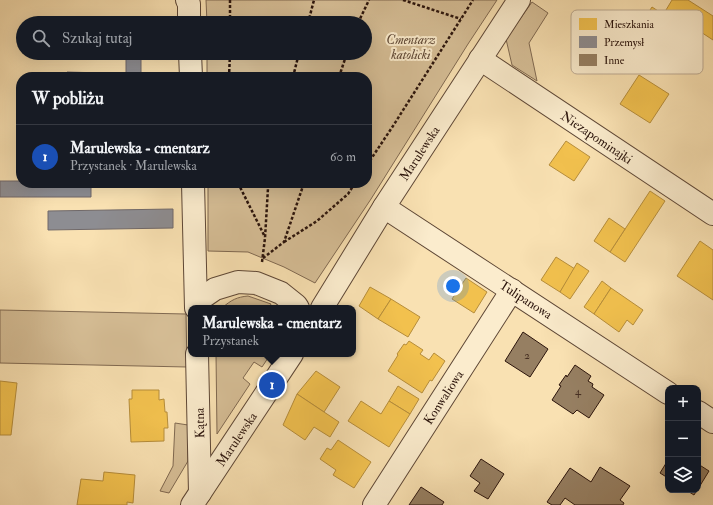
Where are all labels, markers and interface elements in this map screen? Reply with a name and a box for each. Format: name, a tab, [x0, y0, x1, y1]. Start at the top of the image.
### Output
legend	[571, 10, 703, 74]
search box	[16, 16, 372, 60]
text: Mieszkania	[604, 18, 654, 31]
icon: search	[30, 27, 52, 49]
text: Szukaj tutaj	[62, 29, 132, 48]
park label: Cmentarz katolicki	[386, 32, 436, 63]
text: Przemysł	[604, 36, 644, 50]
text: Inne	[604, 54, 625, 67]
text: W pobliżu	[32, 88, 104, 109]
street label: Niezapominajki	[557, 108, 636, 169]
street label: Marulewska	[396, 123, 444, 184]
text: Marulewska - cmentarz	[70, 139, 210, 158]
text: 1	[43, 149, 47, 165]
text: 60 m	[330, 149, 356, 165]
text: Przystanek · Marulewska	[70, 158, 197, 174]
your location	[443, 276, 463, 296]
street label: Tulipanowa	[495, 277, 555, 324]
popup	[188, 305, 356, 357]
text: Marulewska - cmentarz	[202, 314, 342, 333]
text: Przystanek	[202, 333, 259, 349]
house number: 2	[524, 349, 530, 362]
street label: Konwaliowa	[420, 367, 468, 428]
pin: 1	[259, 370, 285, 400]
house number: 4	[575, 385, 582, 398]
map controls	[665, 385, 701, 493]
button: +	[665, 385, 701, 421]
street label: Kątna	[192, 407, 208, 438]
street label: Marulewska	[213, 409, 261, 470]
button: −	[665, 421, 701, 457]
button: layers	[665, 457, 701, 493]

